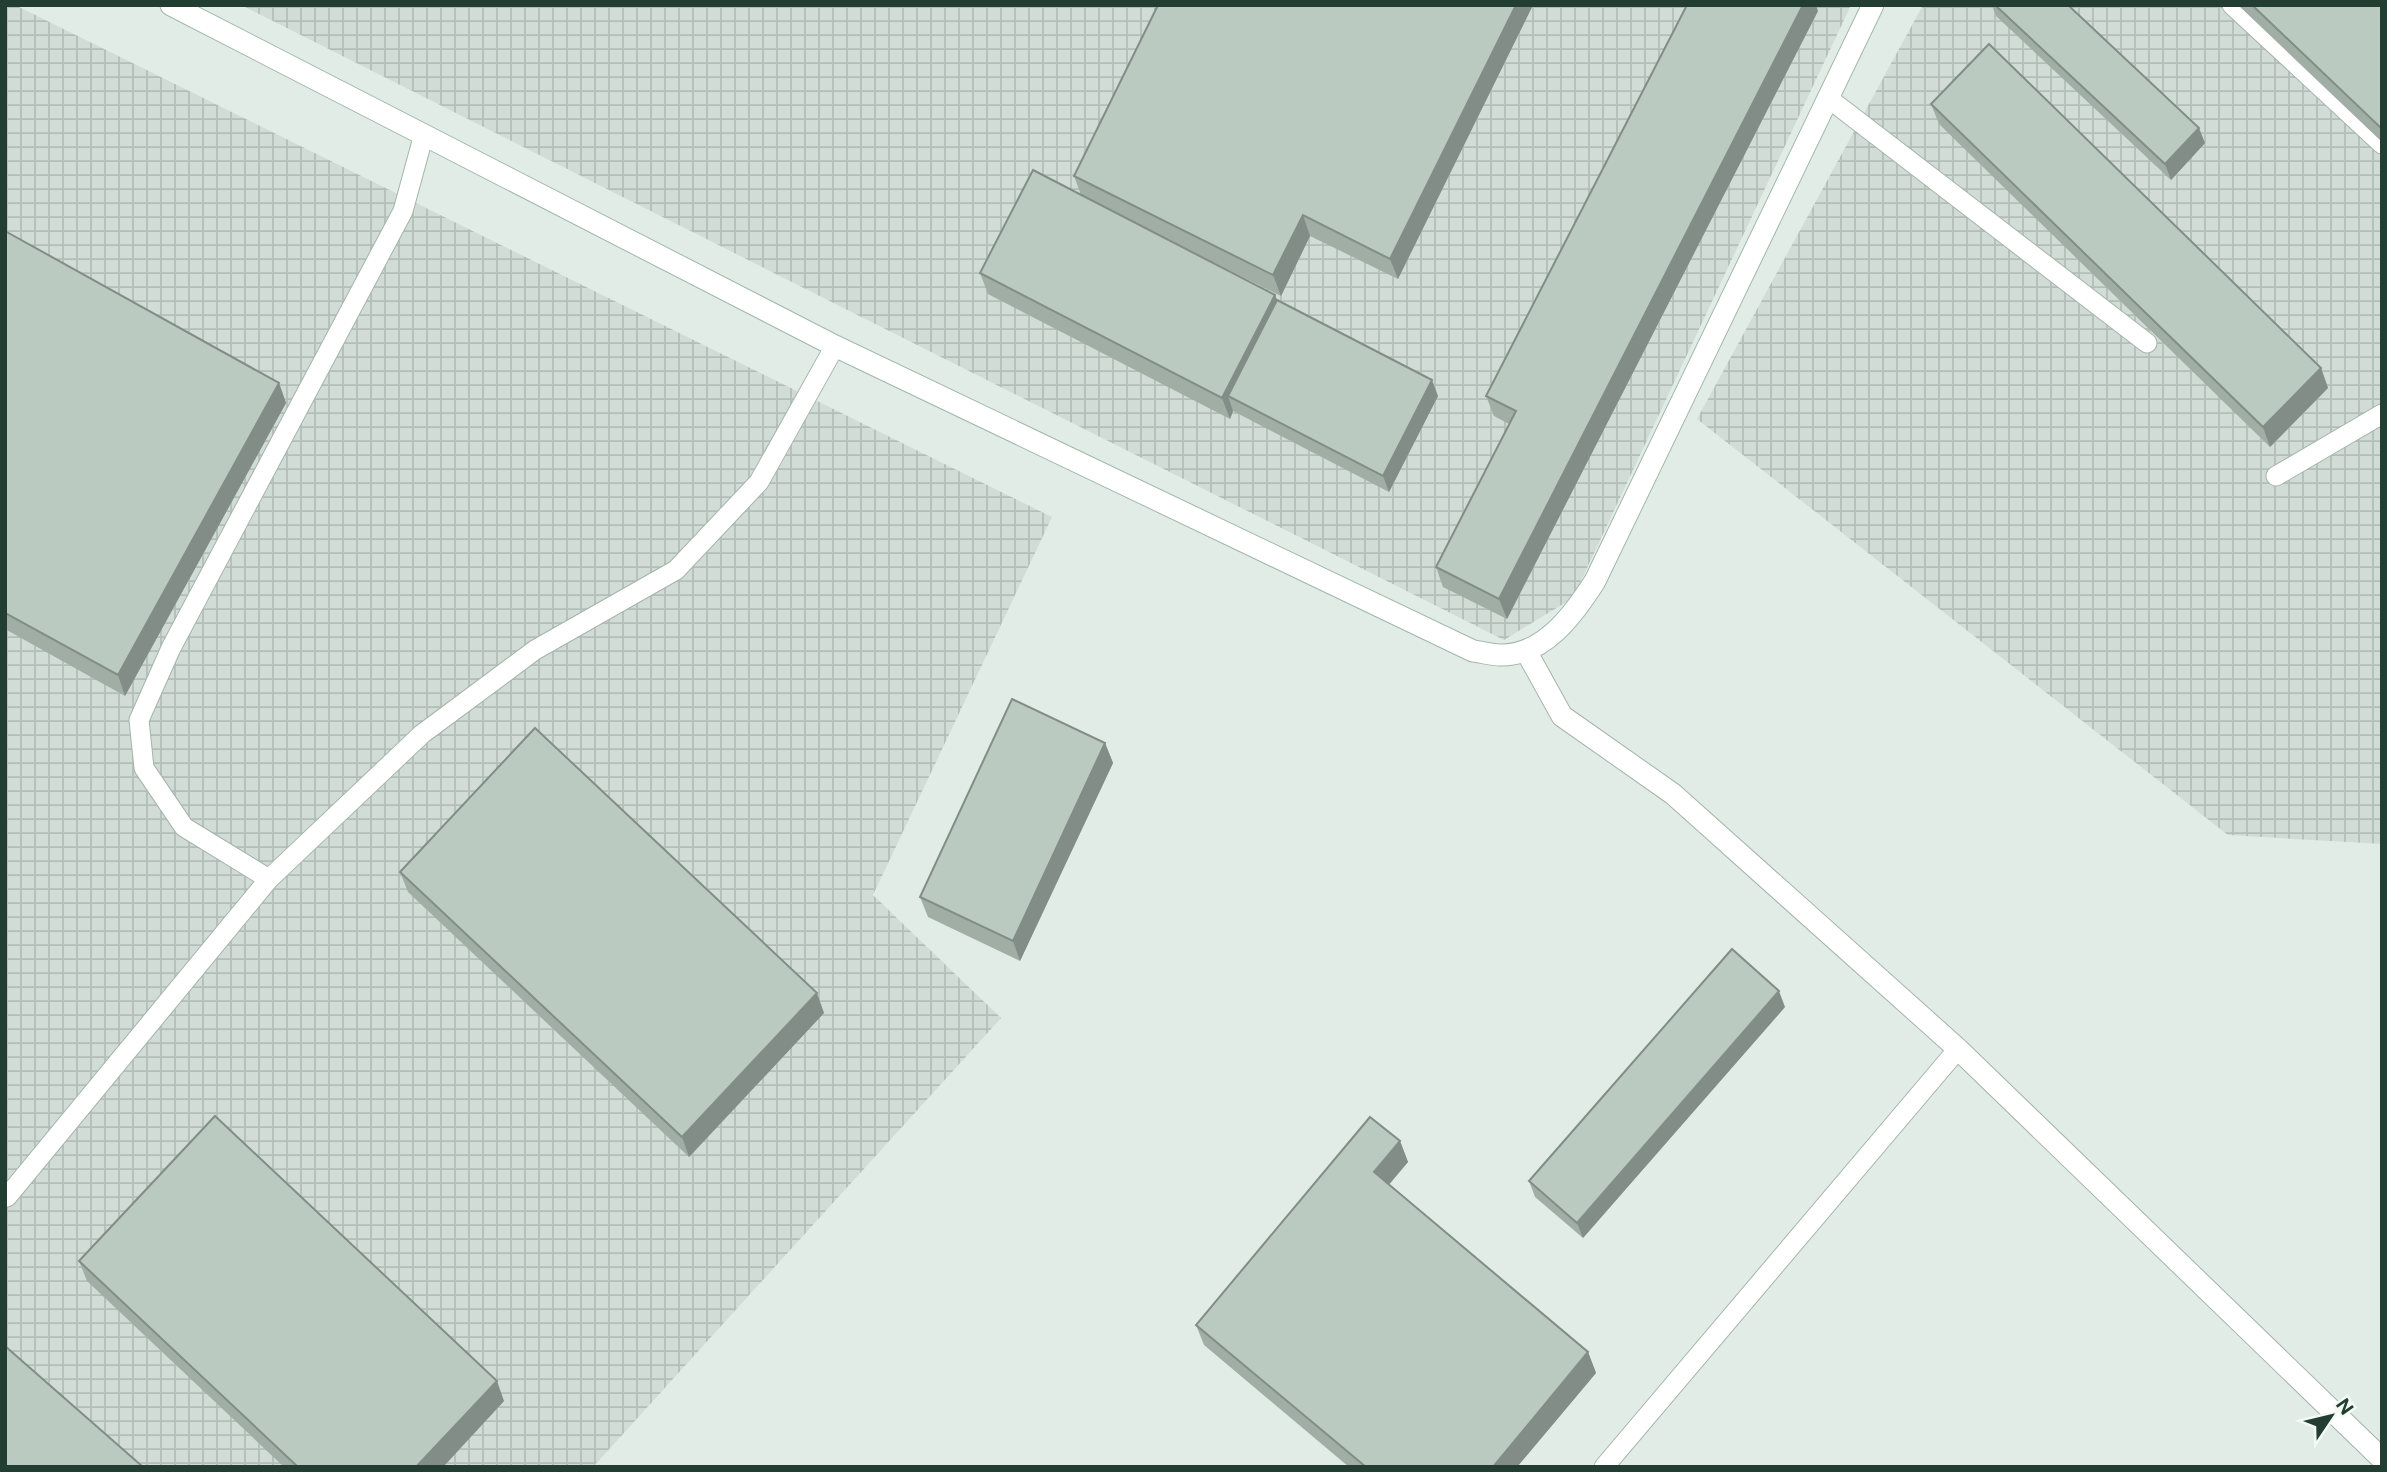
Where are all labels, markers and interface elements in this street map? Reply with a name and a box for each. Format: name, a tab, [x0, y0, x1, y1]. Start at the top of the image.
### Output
north arrow	[2296, 1381, 2366, 1451]
text: N	[2332, 1394, 2358, 1419]

